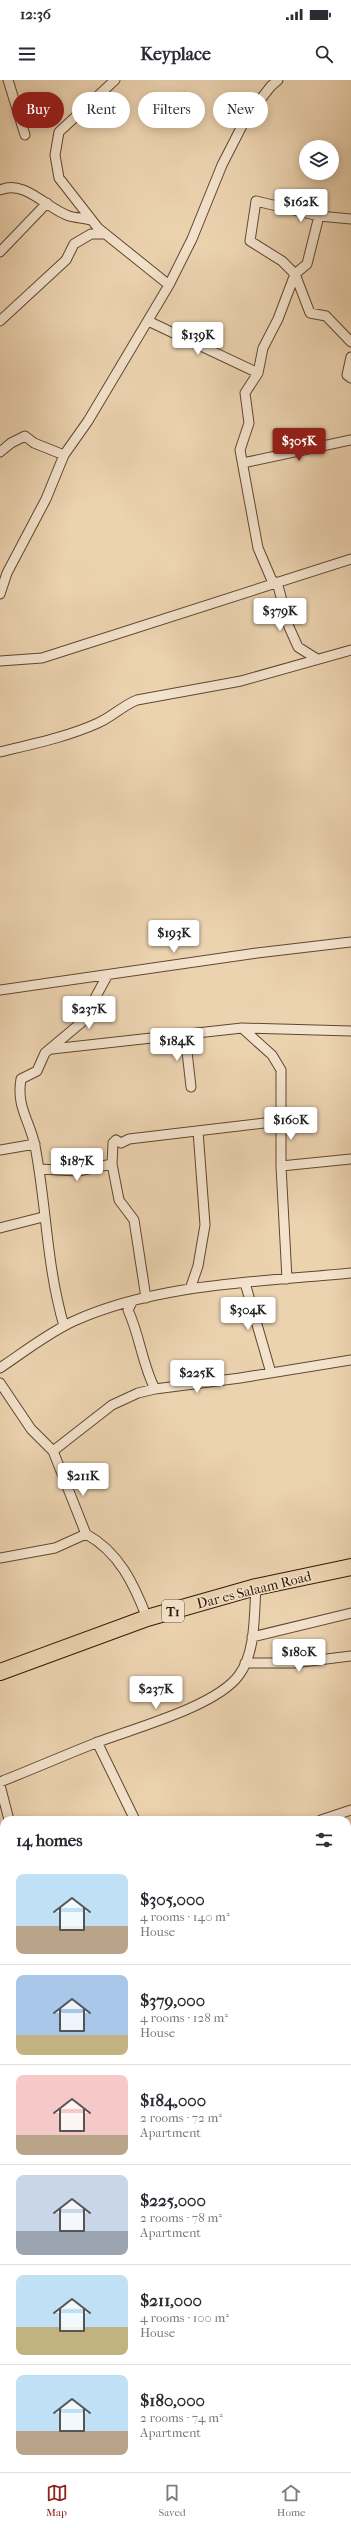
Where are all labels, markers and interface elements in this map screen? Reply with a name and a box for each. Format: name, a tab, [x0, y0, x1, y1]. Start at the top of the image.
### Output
text: 12:36	[20, 5, 51, 23]
icon: menu	[16, 43, 38, 65]
icon: search	[313, 43, 335, 65]
text: Keyplace	[140, 44, 211, 65]
chip: Buy	[12, 92, 64, 128]
chip: Rent	[72, 92, 130, 128]
chip: Filters	[138, 92, 205, 128]
chip: New	[213, 92, 268, 128]
map controls	[299, 140, 339, 180]
button: layers	[299, 140, 339, 180]
pin: $162K	[273, 189, 329, 223]
text: $162K	[284, 194, 318, 209]
pin: $139K	[170, 322, 226, 356]
text: $139K	[181, 327, 215, 342]
pin: $305K	[271, 428, 327, 462]
text: $305K	[282, 433, 316, 448]
pin: $379K	[252, 598, 308, 632]
text: $379K	[262, 603, 298, 618]
pin: $193K	[146, 920, 202, 954]
text: $193K	[157, 925, 191, 940]
pin: $237K	[61, 996, 117, 1030]
text: $237K	[72, 1001, 106, 1016]
pin: $184K	[149, 1028, 205, 1062]
text: $184K	[159, 1033, 195, 1048]
pin: $160K	[263, 1107, 319, 1141]
text: $160K	[273, 1112, 309, 1127]
pin: $187K	[49, 1148, 105, 1182]
text: $187K	[60, 1153, 94, 1168]
pin: $304K	[220, 1297, 276, 1331]
text: $304K	[230, 1302, 266, 1317]
pin: $225K	[169, 1360, 225, 1394]
text: $225K	[179, 1365, 215, 1380]
pin: $211K	[55, 1463, 111, 1497]
text: $211K	[67, 1468, 99, 1483]
street label: Dar es Salaam Road	[195, 1567, 313, 1612]
road number: T1	[162, 1600, 184, 1622]
pin: $180K	[271, 1639, 327, 1673]
text: $180K	[282, 1644, 316, 1659]
pin: $237K	[128, 1676, 184, 1710]
text: $237K	[139, 1681, 173, 1696]
icon: filters	[313, 1829, 335, 1851]
text: 14 homes	[16, 1830, 83, 1850]
text: $305,000	[140, 1889, 205, 1909]
icon: home	[48, 1890, 96, 1938]
text: 4 rooms · 140 m²	[140, 1909, 230, 1924]
text: House	[140, 1924, 175, 1939]
text: $379,000	[140, 1990, 205, 2010]
icon: home	[48, 1991, 96, 2039]
text: 4 rooms · 128 m²	[140, 2010, 228, 2025]
text: House	[140, 2025, 175, 2040]
text: $184,000	[140, 2090, 206, 2110]
icon: home	[48, 2091, 96, 2139]
text: 2 rooms · 72 m²	[140, 2110, 222, 2125]
text: Apartment	[140, 2125, 201, 2140]
text: $225,000	[140, 2190, 206, 2210]
icon: home	[48, 2191, 96, 2239]
text: 2 rooms · 78 m²	[140, 2210, 222, 2225]
text: Apartment	[140, 2225, 201, 2240]
text: $211,000	[140, 2290, 202, 2310]
icon: home	[48, 2291, 96, 2339]
text: 4 rooms · 100 m²	[140, 2310, 229, 2325]
text: House	[140, 2325, 175, 2340]
text: $180,000	[140, 2390, 205, 2410]
icon: home	[48, 2391, 96, 2439]
text: 2 rooms · 74 m²	[140, 2410, 223, 2425]
text: Apartment	[140, 2425, 201, 2440]
tab: Map	[46, 2482, 68, 2519]
tab: Saved	[159, 2482, 186, 2519]
tab: Home	[277, 2482, 305, 2519]

